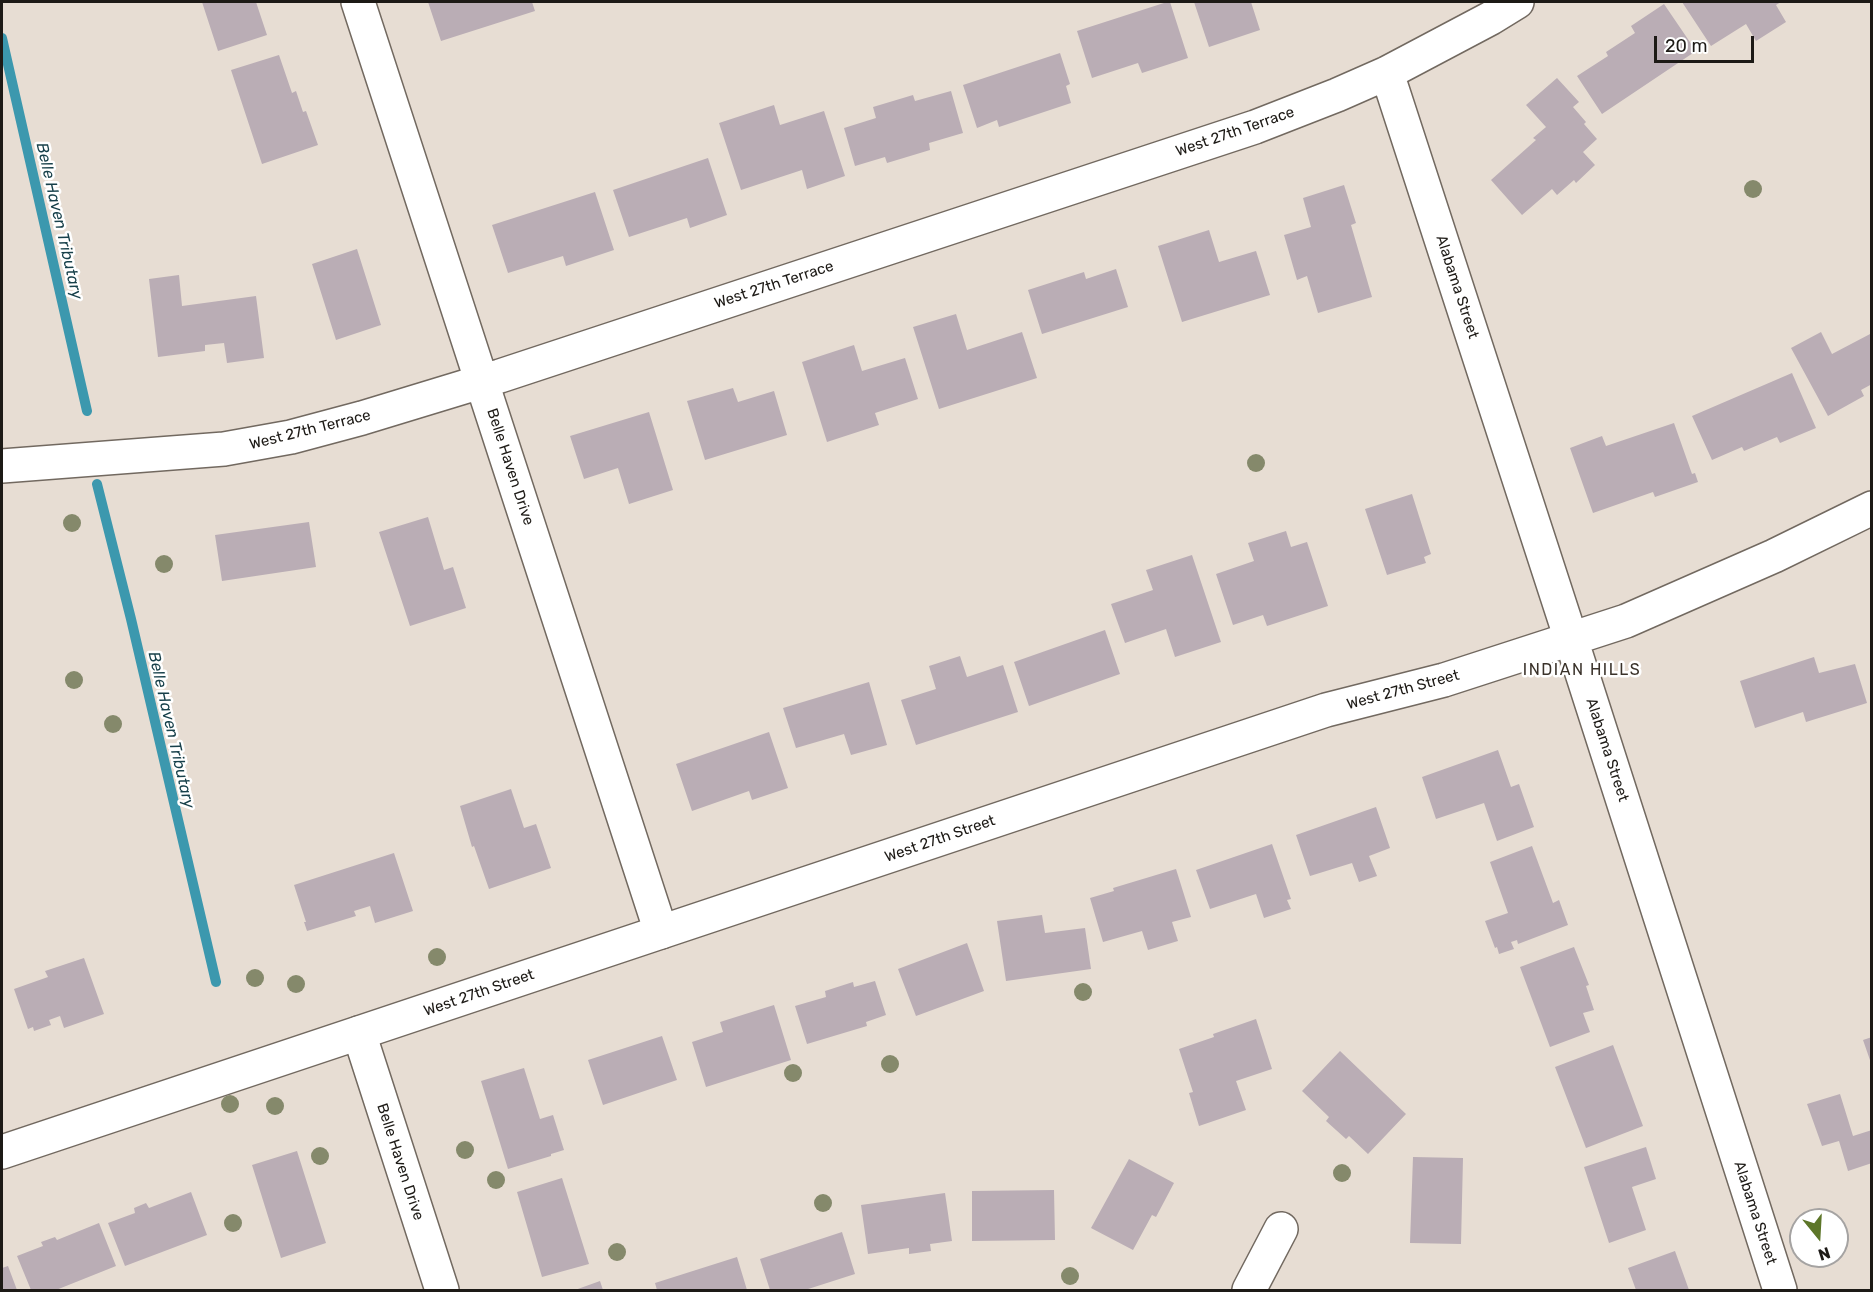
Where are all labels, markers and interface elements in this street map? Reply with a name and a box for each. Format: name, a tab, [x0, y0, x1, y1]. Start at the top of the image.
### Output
scale bar	[1657, 24, 1758, 62]
text: 20 m	[1665, 35, 1707, 57]
street label: West 27th Terrace	[1173, 103, 1297, 161]
water label: Belle Haven Tributary	[32, 141, 86, 301]
street label: Alabama Street	[1432, 233, 1482, 341]
street label: West 27th Terrace	[712, 257, 836, 313]
street label: West 27th Terrace	[247, 406, 373, 454]
street label: Belle Haven Drive	[483, 406, 537, 528]
water label: Belle Haven Tributary	[144, 650, 198, 810]
district label: INDIAN HILLS	[1523, 660, 1641, 680]
street label: West 27th Street	[1345, 666, 1461, 714]
street label: Alabama Street	[1582, 696, 1632, 804]
street label: West 27th Street	[882, 812, 998, 866]
street label: West 27th Street	[421, 966, 537, 1020]
street label: Belle Haven Drive	[373, 1101, 427, 1223]
street label: Alabama Street	[1730, 1159, 1780, 1267]
north arrow	[1789, 1208, 1849, 1268]
text: N	[1816, 1243, 1833, 1265]

